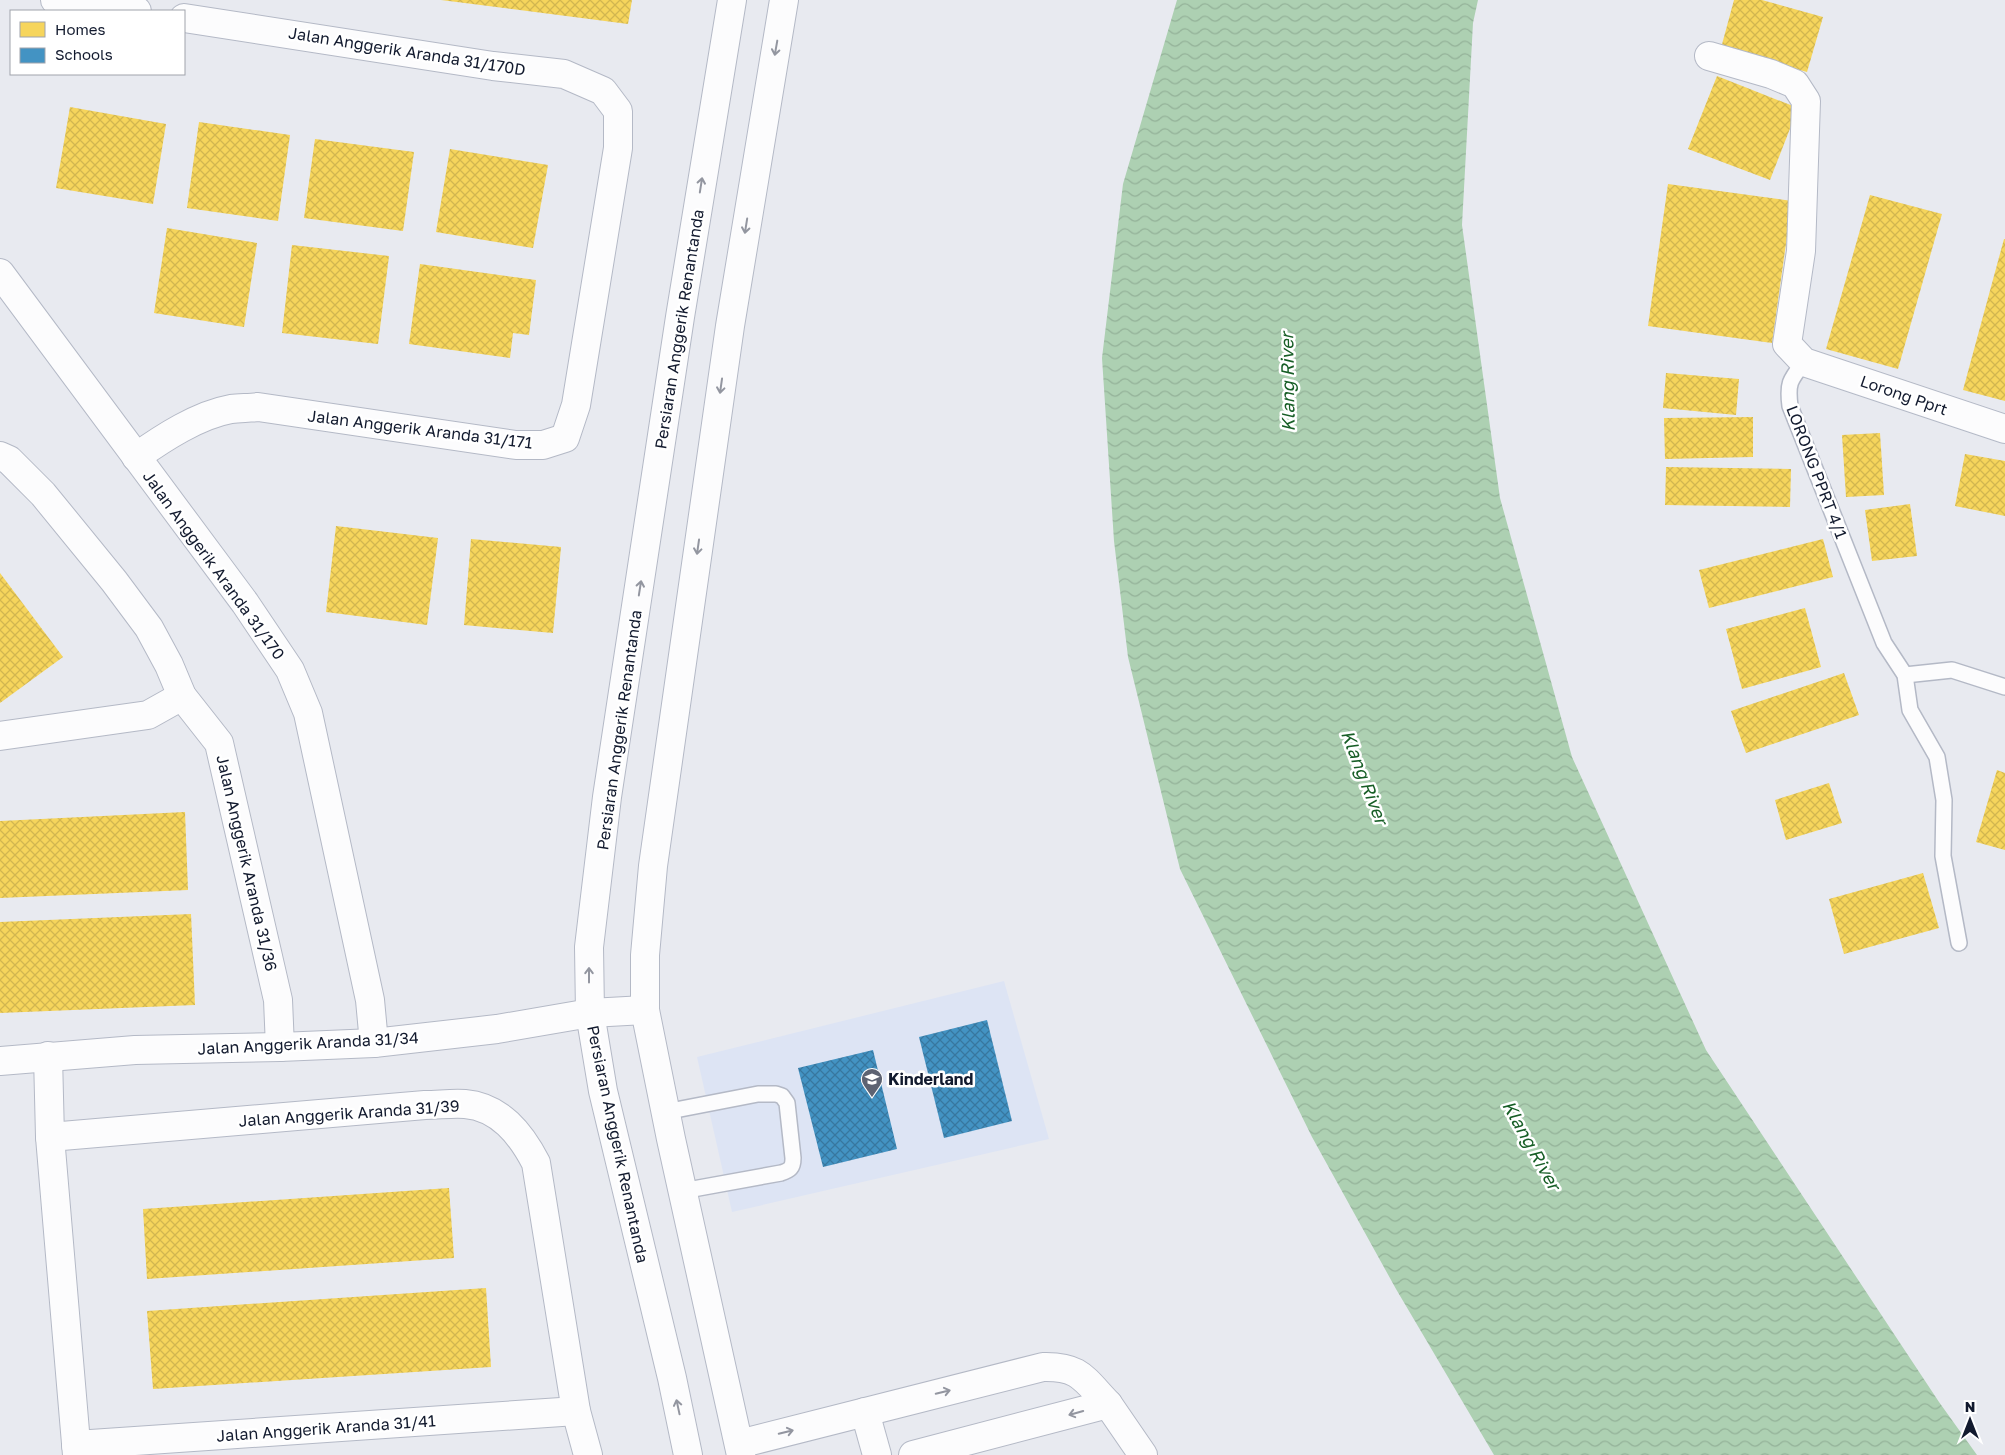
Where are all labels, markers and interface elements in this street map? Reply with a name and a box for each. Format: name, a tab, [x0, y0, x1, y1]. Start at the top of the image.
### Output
legend	[10, 10, 185, 75]
text: Homes	[55, 20, 105, 38]
street label: Jalan Anggerik Aranda 31/170D	[287, 22, 527, 80]
one-way arrow	[770, 40, 780, 56]
text: Schools	[55, 45, 113, 63]
one-way arrow	[697, 178, 707, 194]
street label: Persiaran Anggerik Renantanda	[650, 208, 708, 450]
one-way arrow	[741, 217, 751, 233]
water label: Klang River	[1275, 329, 1299, 432]
street label: Lorong Pprt	[1858, 371, 1950, 419]
one-way arrow	[716, 378, 726, 394]
street label: LORONG PPRT 4/1	[1782, 402, 1852, 542]
street label: Jalan Anggerik Aranda 31/171	[306, 405, 534, 453]
street label: Jalan Anggerik Aranda 31/170	[139, 467, 289, 663]
one-way arrow	[693, 539, 703, 555]
one-way arrow	[635, 581, 645, 597]
street label: Persiaran Anggerik Renantanda	[592, 609, 646, 851]
water label: Klang River	[1337, 727, 1394, 830]
street label: Jalan Anggerik Aranda 31/36	[212, 753, 282, 973]
one-way arrow	[585, 967, 594, 983]
street label: Persiaran Anggerik Renantanda	[583, 1023, 653, 1265]
street label: Jalan Anggerik Aranda 31/34	[197, 1027, 419, 1059]
school or university icon: Kinderland	[860, 1067, 884, 1098]
place label: Kinderland	[888, 1069, 974, 1089]
street label: Jalan Anggerik Aranda 31/39	[238, 1095, 460, 1131]
water label: Klang River	[1498, 1096, 1567, 1196]
one-way arrow	[935, 1387, 951, 1397]
north arrow	[1945, 1395, 1995, 1445]
text: N	[1965, 1398, 1975, 1415]
one-way arrow	[672, 1400, 682, 1416]
one-way arrow	[1068, 1409, 1084, 1418]
street label: Jalan Anggerik Aranda 31/41	[216, 1410, 437, 1446]
one-way arrow	[777, 1427, 793, 1436]

